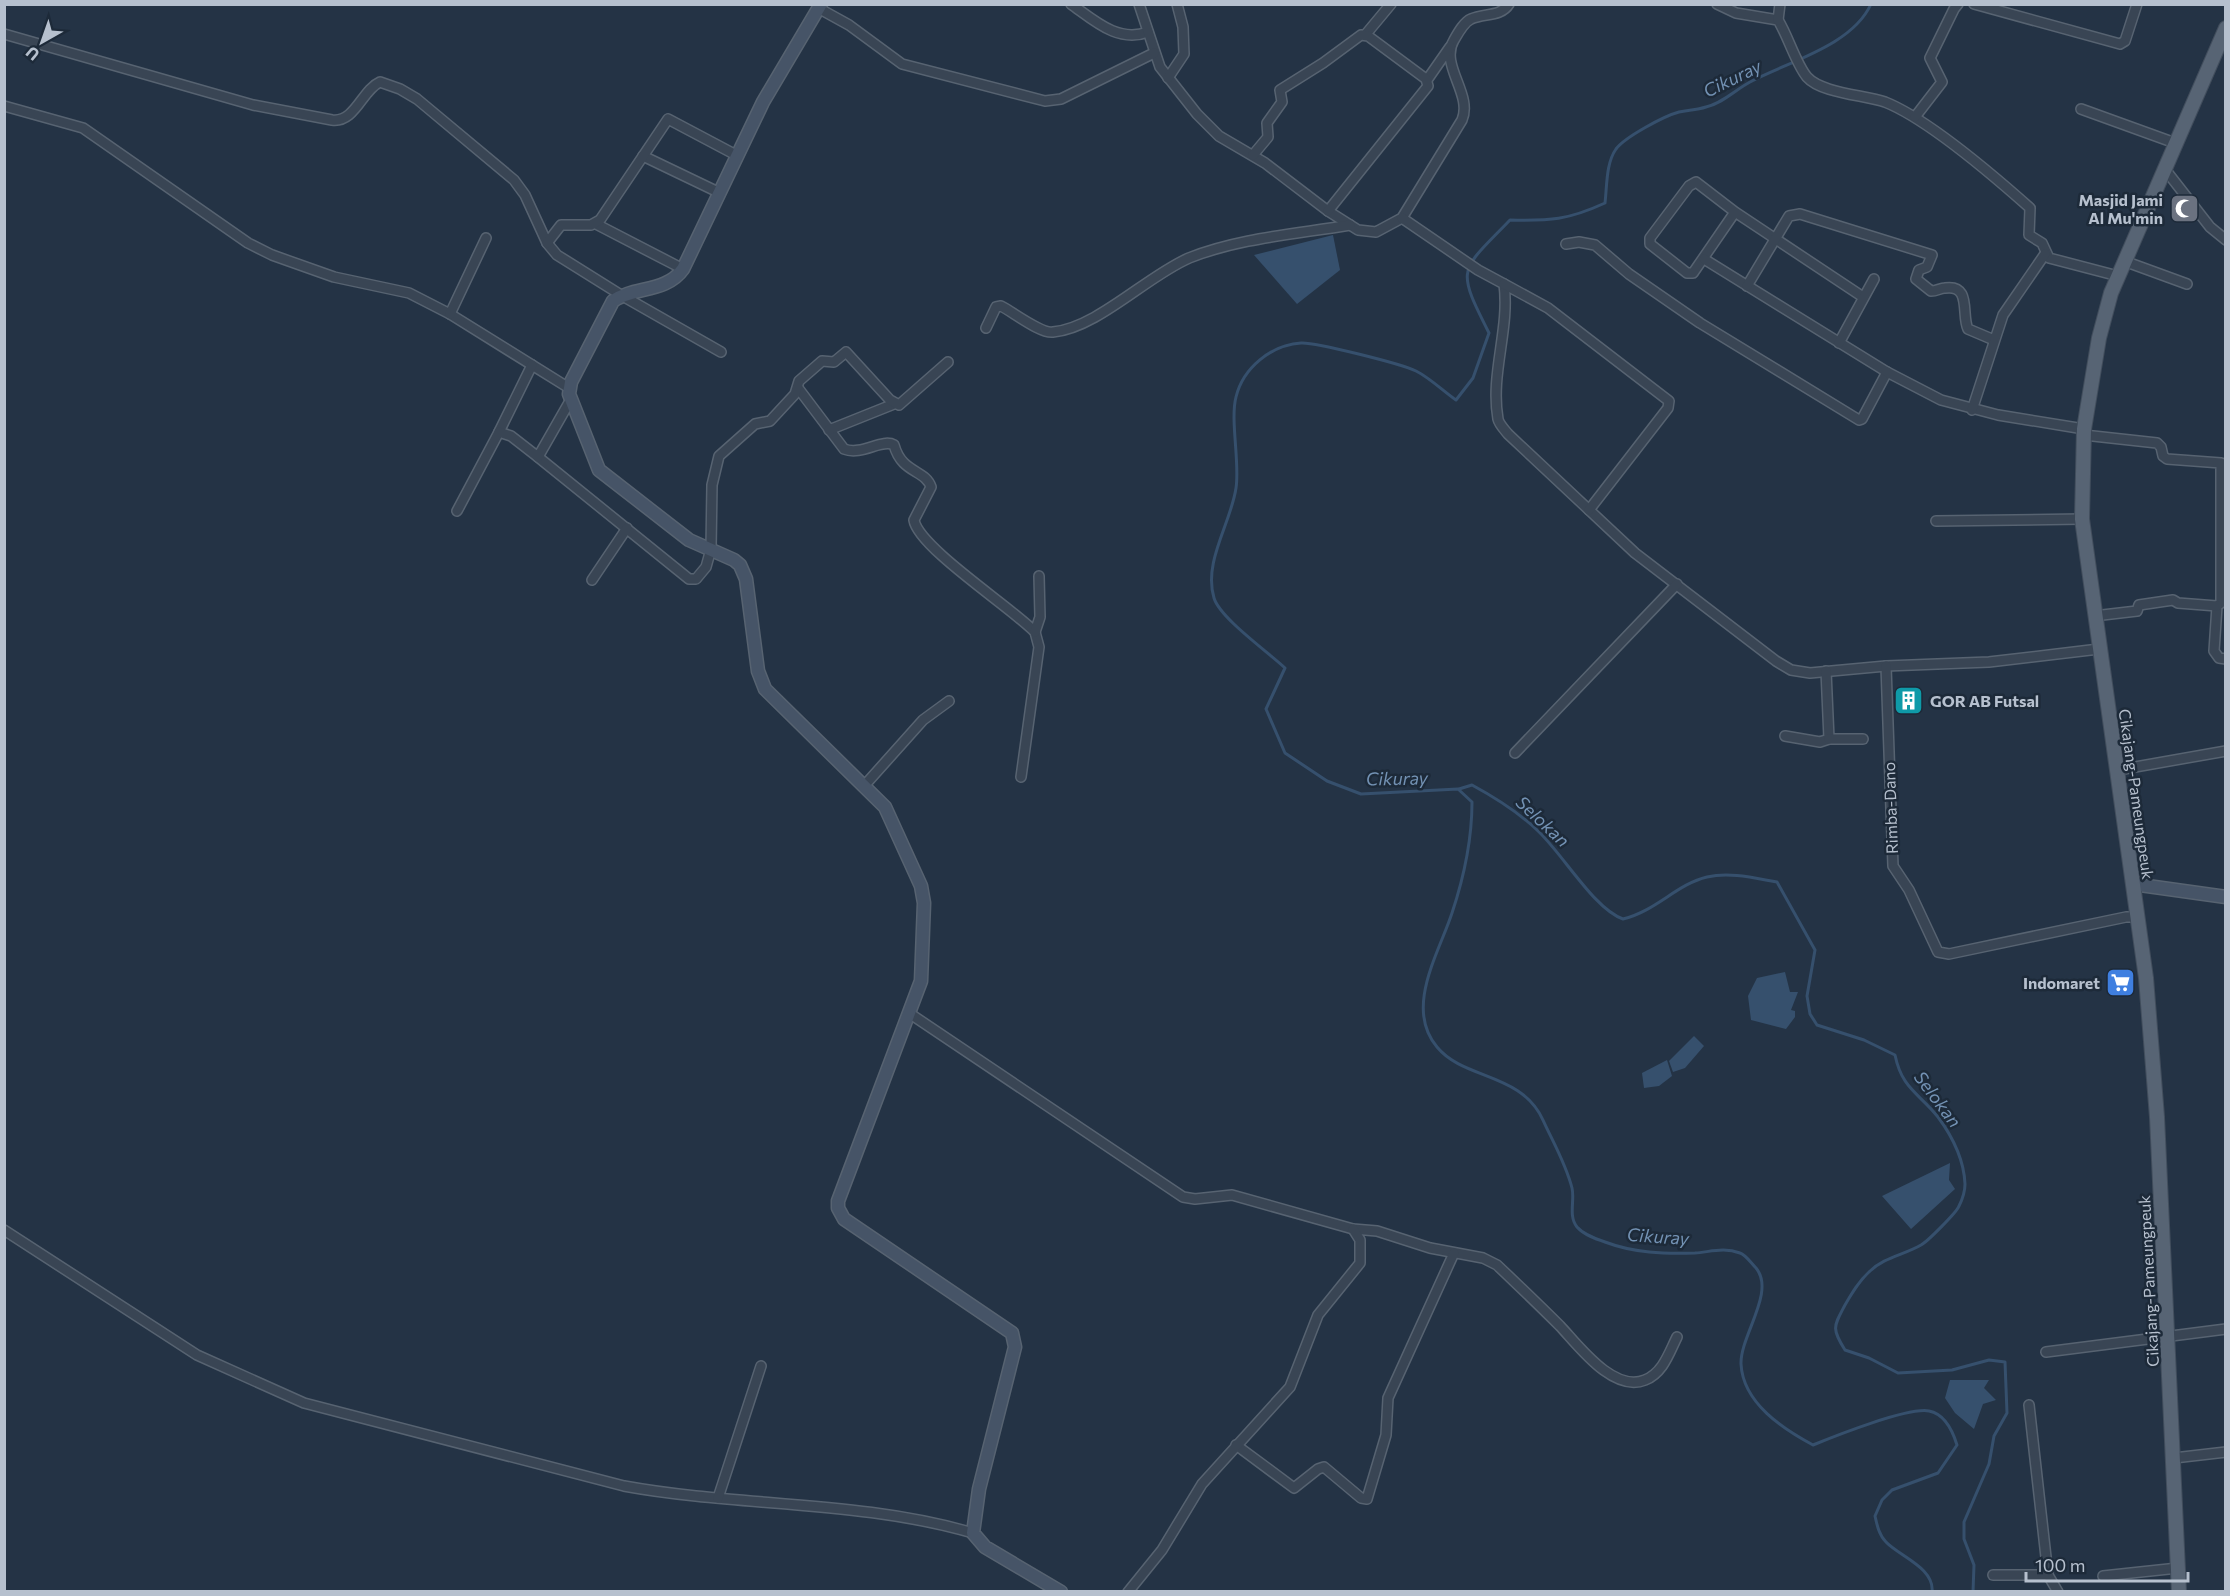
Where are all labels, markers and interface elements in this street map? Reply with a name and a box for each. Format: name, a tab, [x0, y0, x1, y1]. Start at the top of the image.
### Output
north arrow	[12, 12, 72, 72]
text: U	[21, 43, 43, 65]
water label: Cikuray	[1699, 54, 1765, 102]
place label: Masjid Jami Al Mu'min	[2079, 190, 2163, 227]
mosque icon: Masjid Jami Al Mu'min	[2168, 192, 2200, 224]
building icon: GOR AB Futsal	[1893, 684, 1925, 716]
place label: GOR AB Futsal	[1930, 691, 2039, 710]
street label: Cikajang-Pameungpeuk	[2116, 708, 2158, 881]
street label: Rimba-Dano	[1879, 762, 1901, 854]
water label: Cikuray	[1366, 766, 1429, 790]
water label: Selokan	[1512, 791, 1574, 851]
supermarket icon: Indomaret	[2105, 966, 2137, 998]
place label: Indomaret	[2023, 973, 2100, 992]
water label: Selokan	[1910, 1066, 1966, 1132]
street label: Cikajang-Pameungpeuk	[2134, 1194, 2162, 1367]
water label: Cikuray	[1626, 1223, 1690, 1249]
scale bar	[2026, 1545, 2188, 1583]
text: 100 m	[2035, 1554, 2085, 1576]

